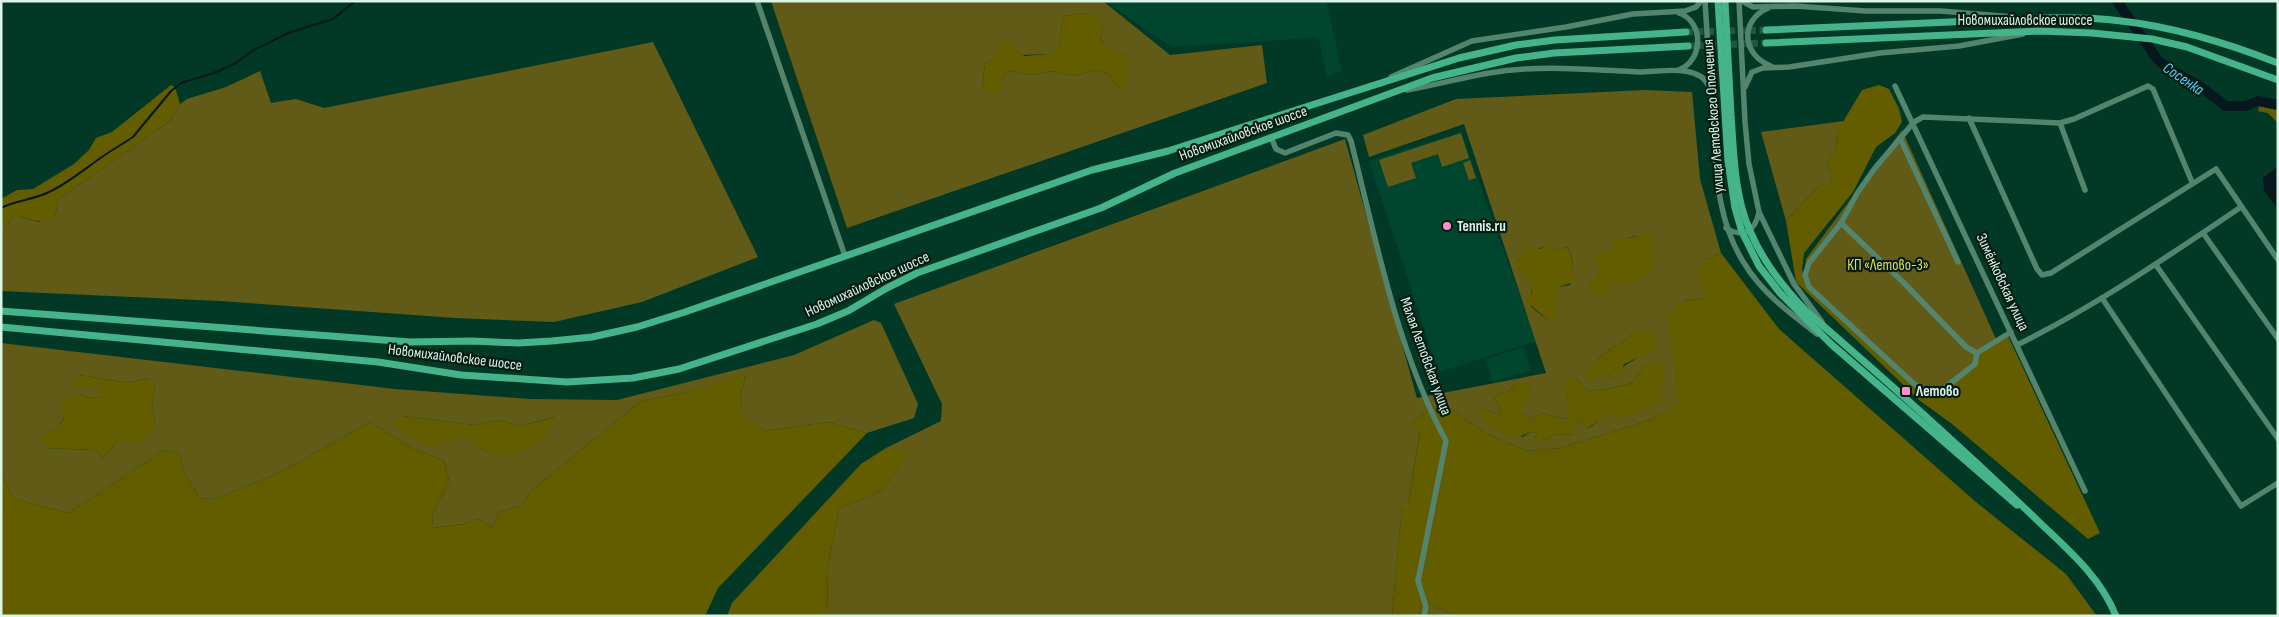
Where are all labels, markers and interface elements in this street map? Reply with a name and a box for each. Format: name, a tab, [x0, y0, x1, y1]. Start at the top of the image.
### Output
street label: Новомихайловское шоссе	[1958, 11, 2092, 30]
street label: улица Летовского Ополчения	[1699, 38, 1728, 193]
water label: Сосенка	[2159, 59, 2208, 100]
street label: Новомихайловское шоссе	[1177, 101, 1310, 165]
place label: Tennis.ru	[1457, 217, 1506, 236]
marker: Tennis.ru	[1441, 220, 1453, 232]
street label: Зимёнковская улица	[1972, 230, 2034, 334]
street label: Новомихайловское шоссе	[802, 247, 932, 322]
park label: КП «Летово-3»	[1847, 256, 1929, 275]
street label: Малая Летовская улица	[1395, 295, 1456, 418]
street label: Новомихайловское шоссе	[387, 340, 523, 375]
place label: Летово	[1915, 382, 1959, 401]
marker: Летово	[1900, 385, 1912, 397]

